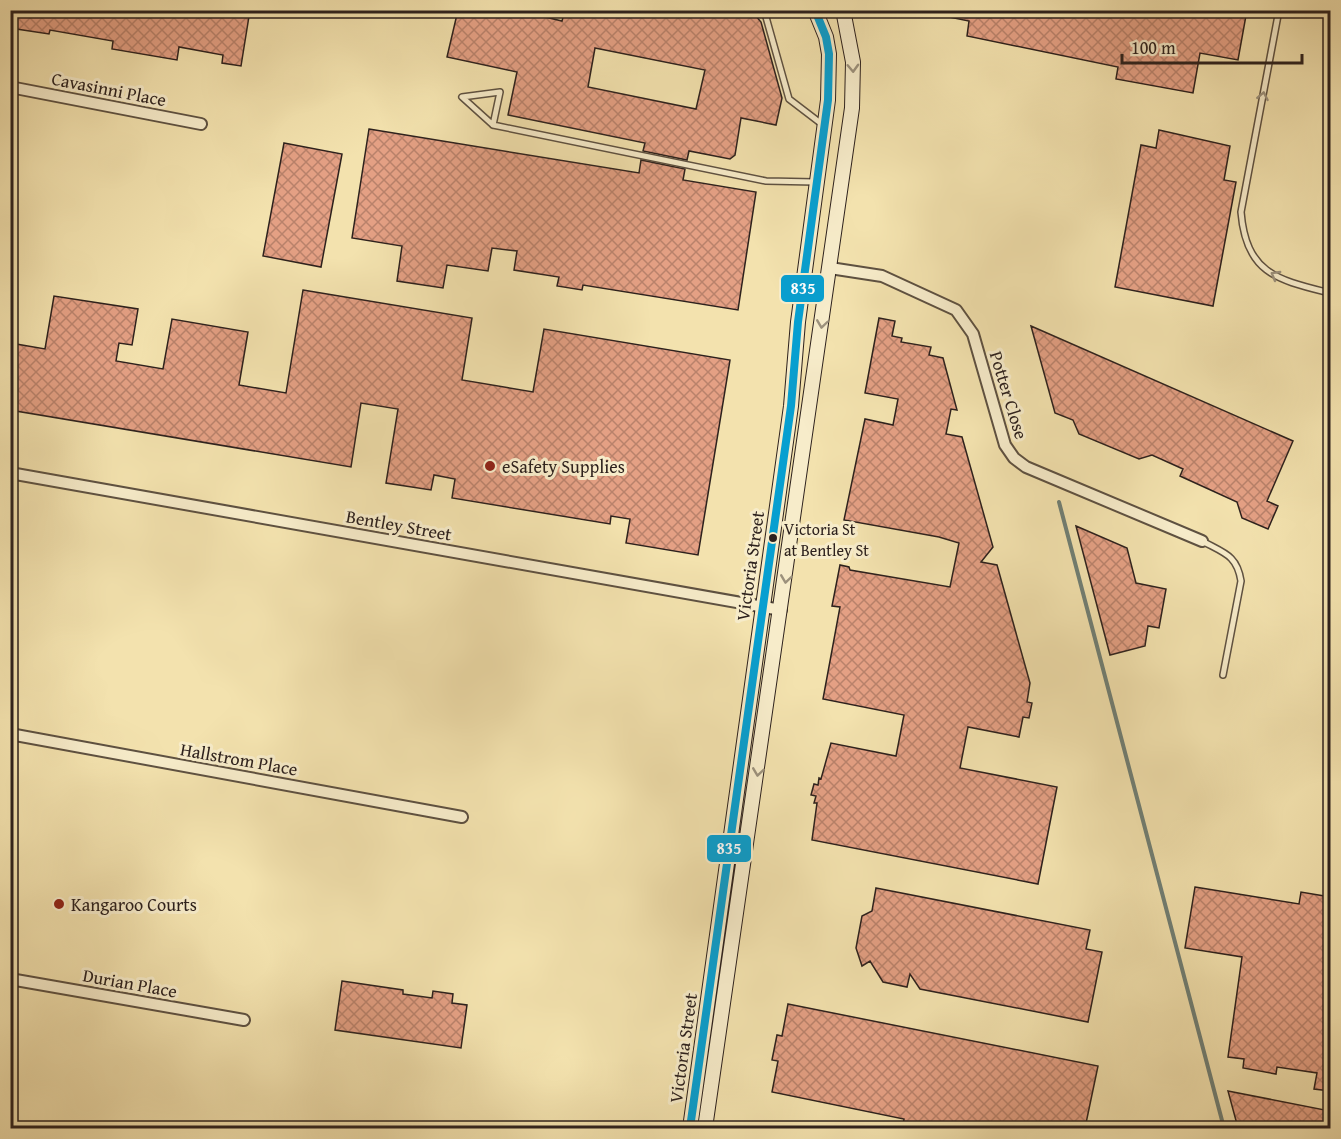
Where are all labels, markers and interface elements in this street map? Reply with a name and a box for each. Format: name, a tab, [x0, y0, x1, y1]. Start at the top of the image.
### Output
scale bar	[1122, 27, 1302, 65]
text: 100 m	[1131, 34, 1176, 61]
one-way arrow	[847, 64, 860, 73]
street label: Cavasinni Place	[49, 65, 169, 113]
one-way arrow	[1256, 91, 1269, 101]
one-way arrow	[1271, 271, 1281, 283]
line badge: 835	[780, 274, 825, 303]
text: 835	[791, 276, 815, 300]
one-way arrow	[817, 319, 829, 328]
street label: Potter Close	[983, 348, 1035, 442]
place label: eSafety Supplies	[502, 453, 625, 480]
marker: eSafety Supplies	[483, 459, 497, 473]
street label: Bentley Street	[344, 502, 455, 548]
street label: Victoria Street	[729, 509, 771, 623]
place label: Victoria St at Bentley St	[784, 517, 869, 562]
marker: Victoria St at Bentley St	[767, 532, 779, 544]
one-way arrow	[780, 575, 792, 584]
street label: Hallstrom Place	[178, 735, 300, 783]
one-way arrow	[752, 768, 764, 777]
line badge: 835	[706, 834, 752, 863]
text: 835	[717, 836, 741, 860]
place label: Kangaroo Courts	[71, 891, 197, 918]
marker: Kangaroo Courts	[52, 897, 66, 911]
street label: Durian Place	[81, 961, 179, 1005]
street label: Victoria Street	[662, 991, 704, 1105]

